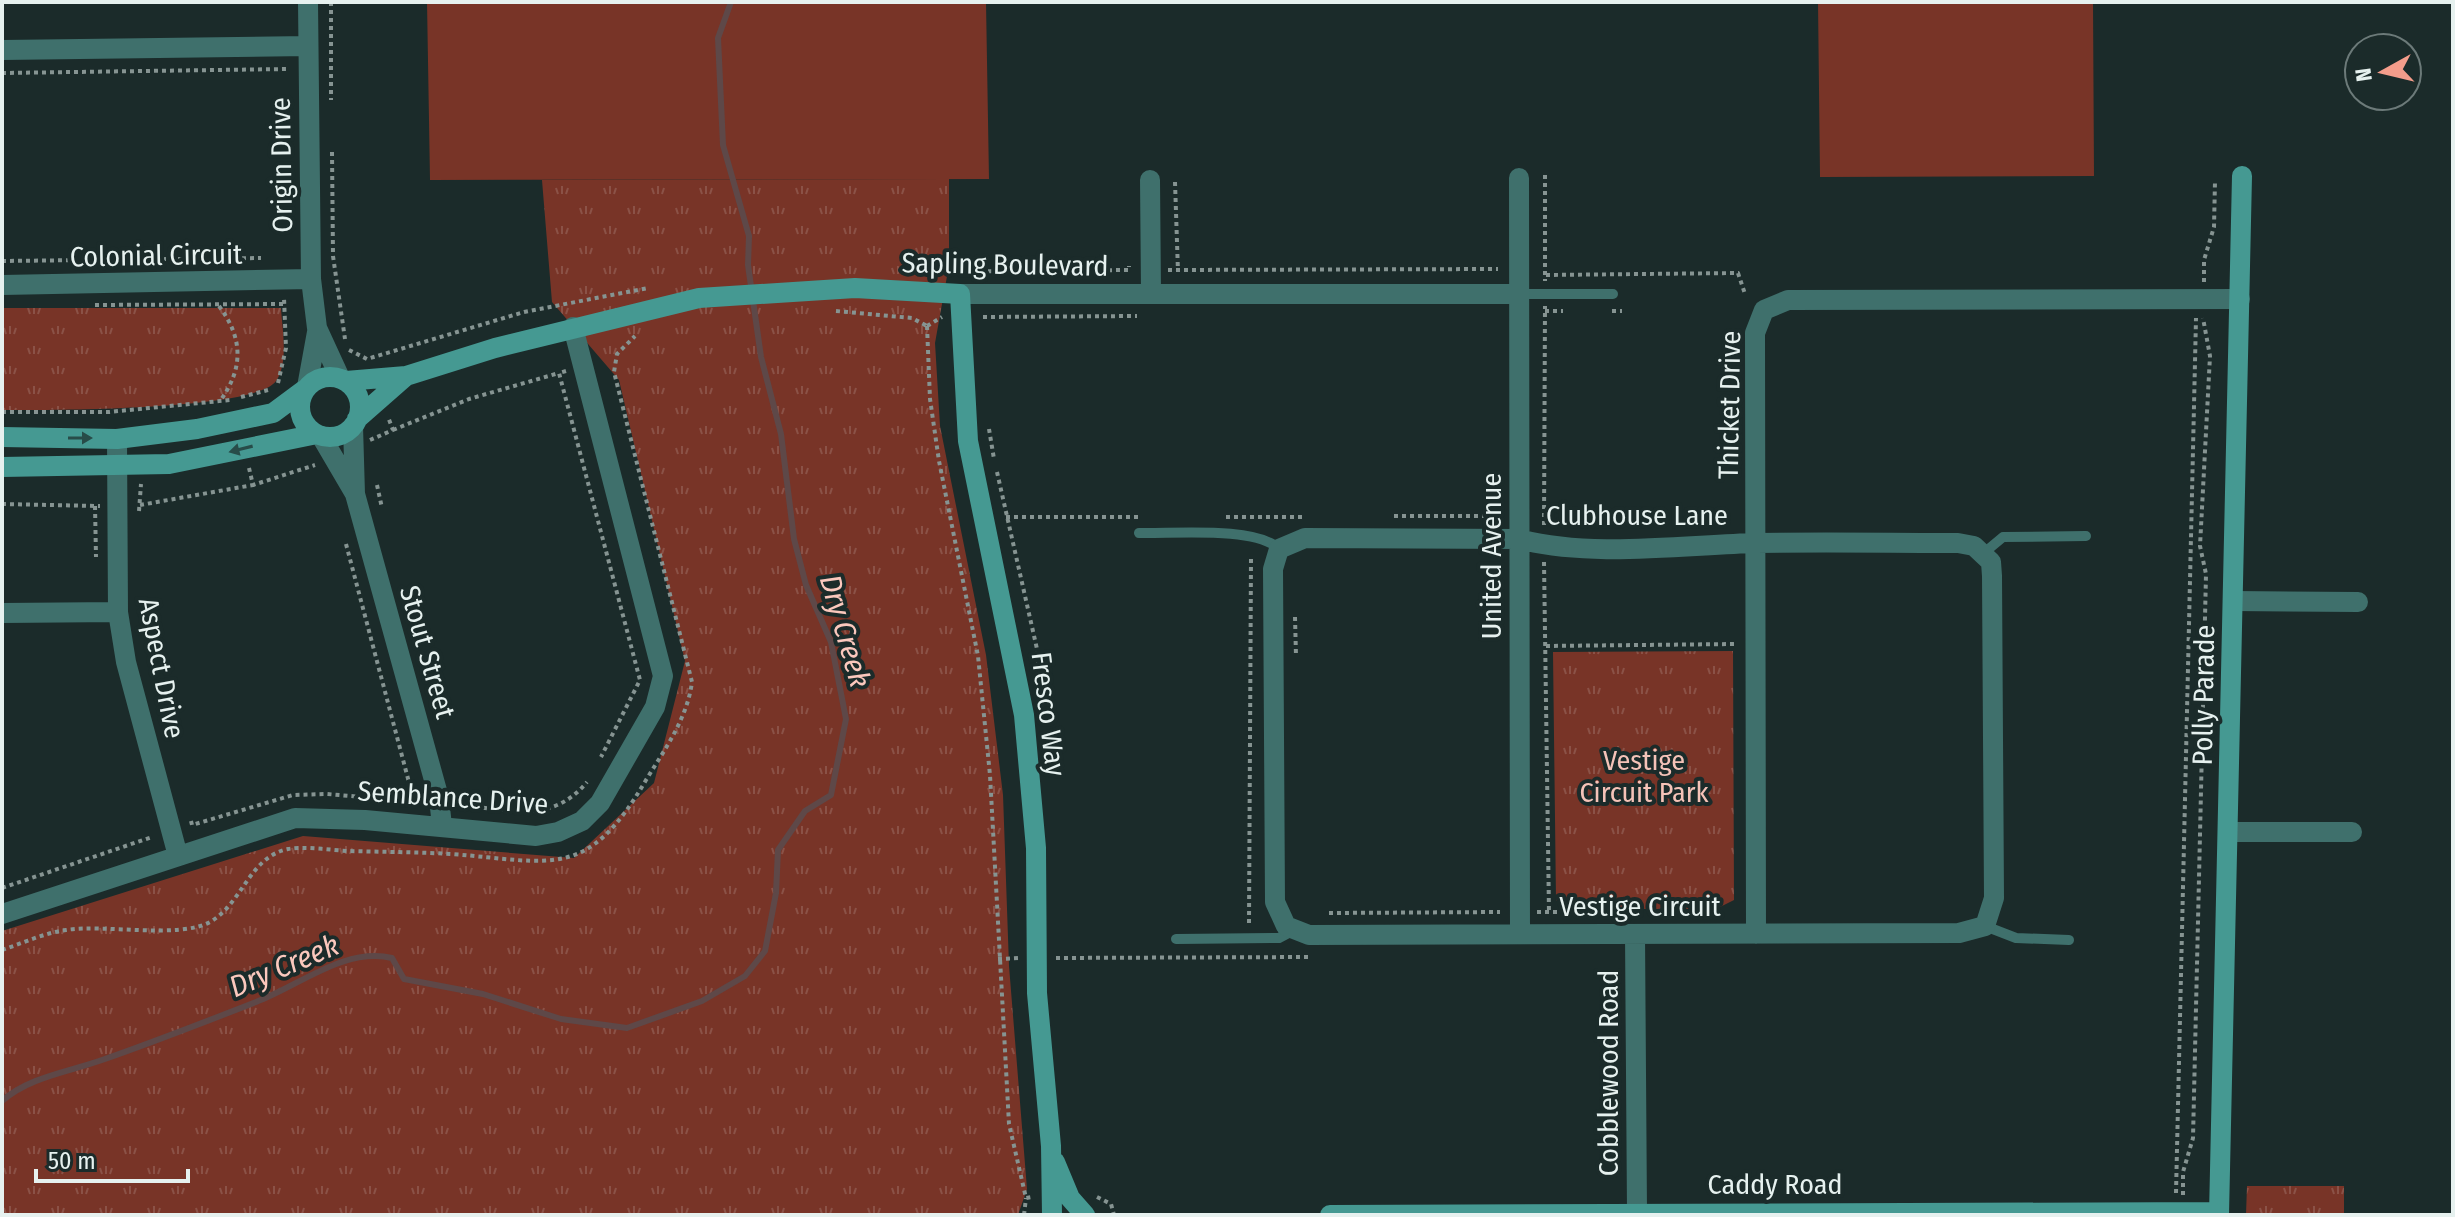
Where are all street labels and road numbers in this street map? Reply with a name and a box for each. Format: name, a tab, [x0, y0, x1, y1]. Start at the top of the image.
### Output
street label: Origin Drive	[264, 97, 299, 233]
street label: Colonial Circuit	[69, 237, 243, 274]
street label: Sapling Boulevard	[901, 246, 1109, 283]
street label: Thicket Drive	[1712, 331, 1747, 479]
street label: United Avenue	[1475, 473, 1508, 639]
street label: Clubhouse Lane	[1546, 499, 1728, 532]
street label: Stout Street	[393, 582, 462, 723]
street label: Aspect Drive	[132, 595, 191, 741]
street label: Polly Parade	[2186, 624, 2221, 766]
street label: Fresco Way	[1025, 650, 1073, 778]
street label: Semblance Drive	[357, 774, 549, 821]
street label: Vestige Circuit	[1559, 890, 1722, 923]
street label: Cobblewood Road	[1592, 970, 1625, 1176]
street label: Caddy Road	[1708, 1168, 1842, 1201]

